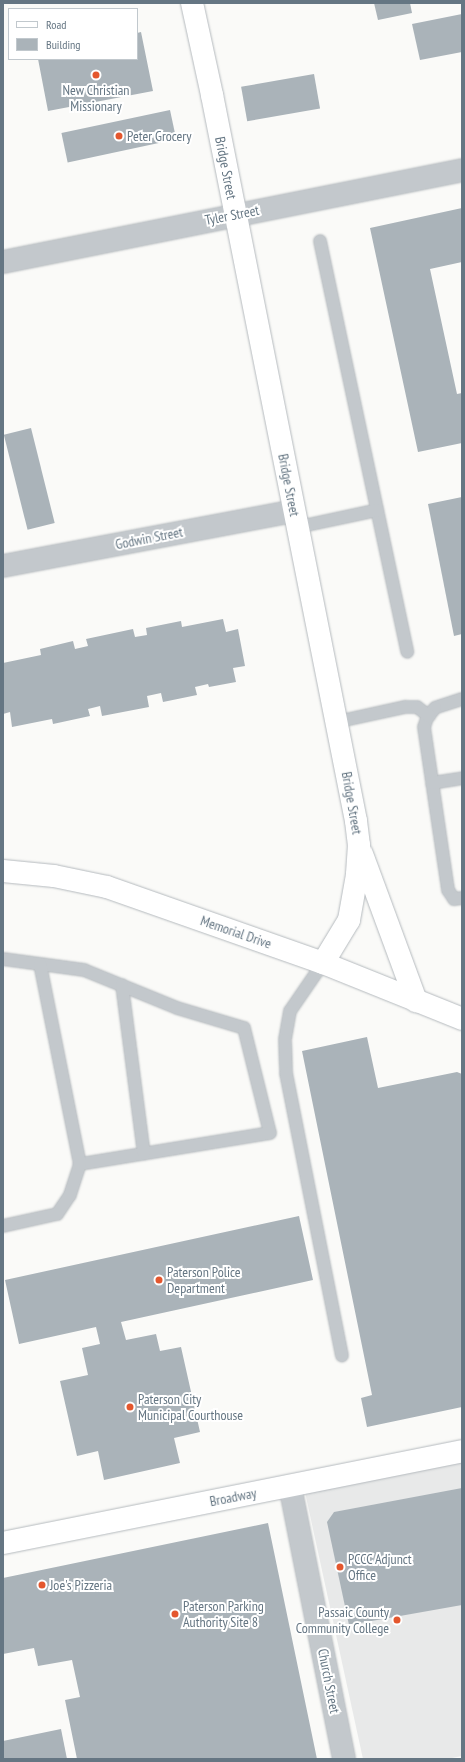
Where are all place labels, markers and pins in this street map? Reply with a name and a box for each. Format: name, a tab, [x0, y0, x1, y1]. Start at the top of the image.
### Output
marker: New Christian Missionary	[91, 70, 101, 80]
place label: New Christian Missionary	[62, 82, 130, 114]
place label: Peter Grocery	[127, 128, 191, 144]
marker: Peter Grocery	[114, 131, 124, 141]
place label: Paterson Police Department	[167, 1264, 241, 1296]
marker: Paterson Police Department	[154, 1275, 164, 1285]
place label: Paterson City Municipal Courthouse	[138, 1391, 243, 1424]
marker: Paterson City Municipal Courthouse	[125, 1402, 135, 1412]
place label: PCCC Adjunct Office	[348, 1551, 412, 1584]
marker: PCCC Adjunct Office	[335, 1562, 345, 1572]
place label: Joe's Pizzeria	[50, 1577, 112, 1593]
marker: Joe's Pizzeria	[37, 1580, 47, 1590]
place label: Paterson Parking Authority Site 8	[183, 1598, 264, 1630]
place label: Passaic County Community College	[295, 1604, 389, 1636]
marker: Paterson Parking Authority Site 8	[170, 1609, 180, 1619]
marker: Passaic County Community College	[392, 1615, 402, 1625]

